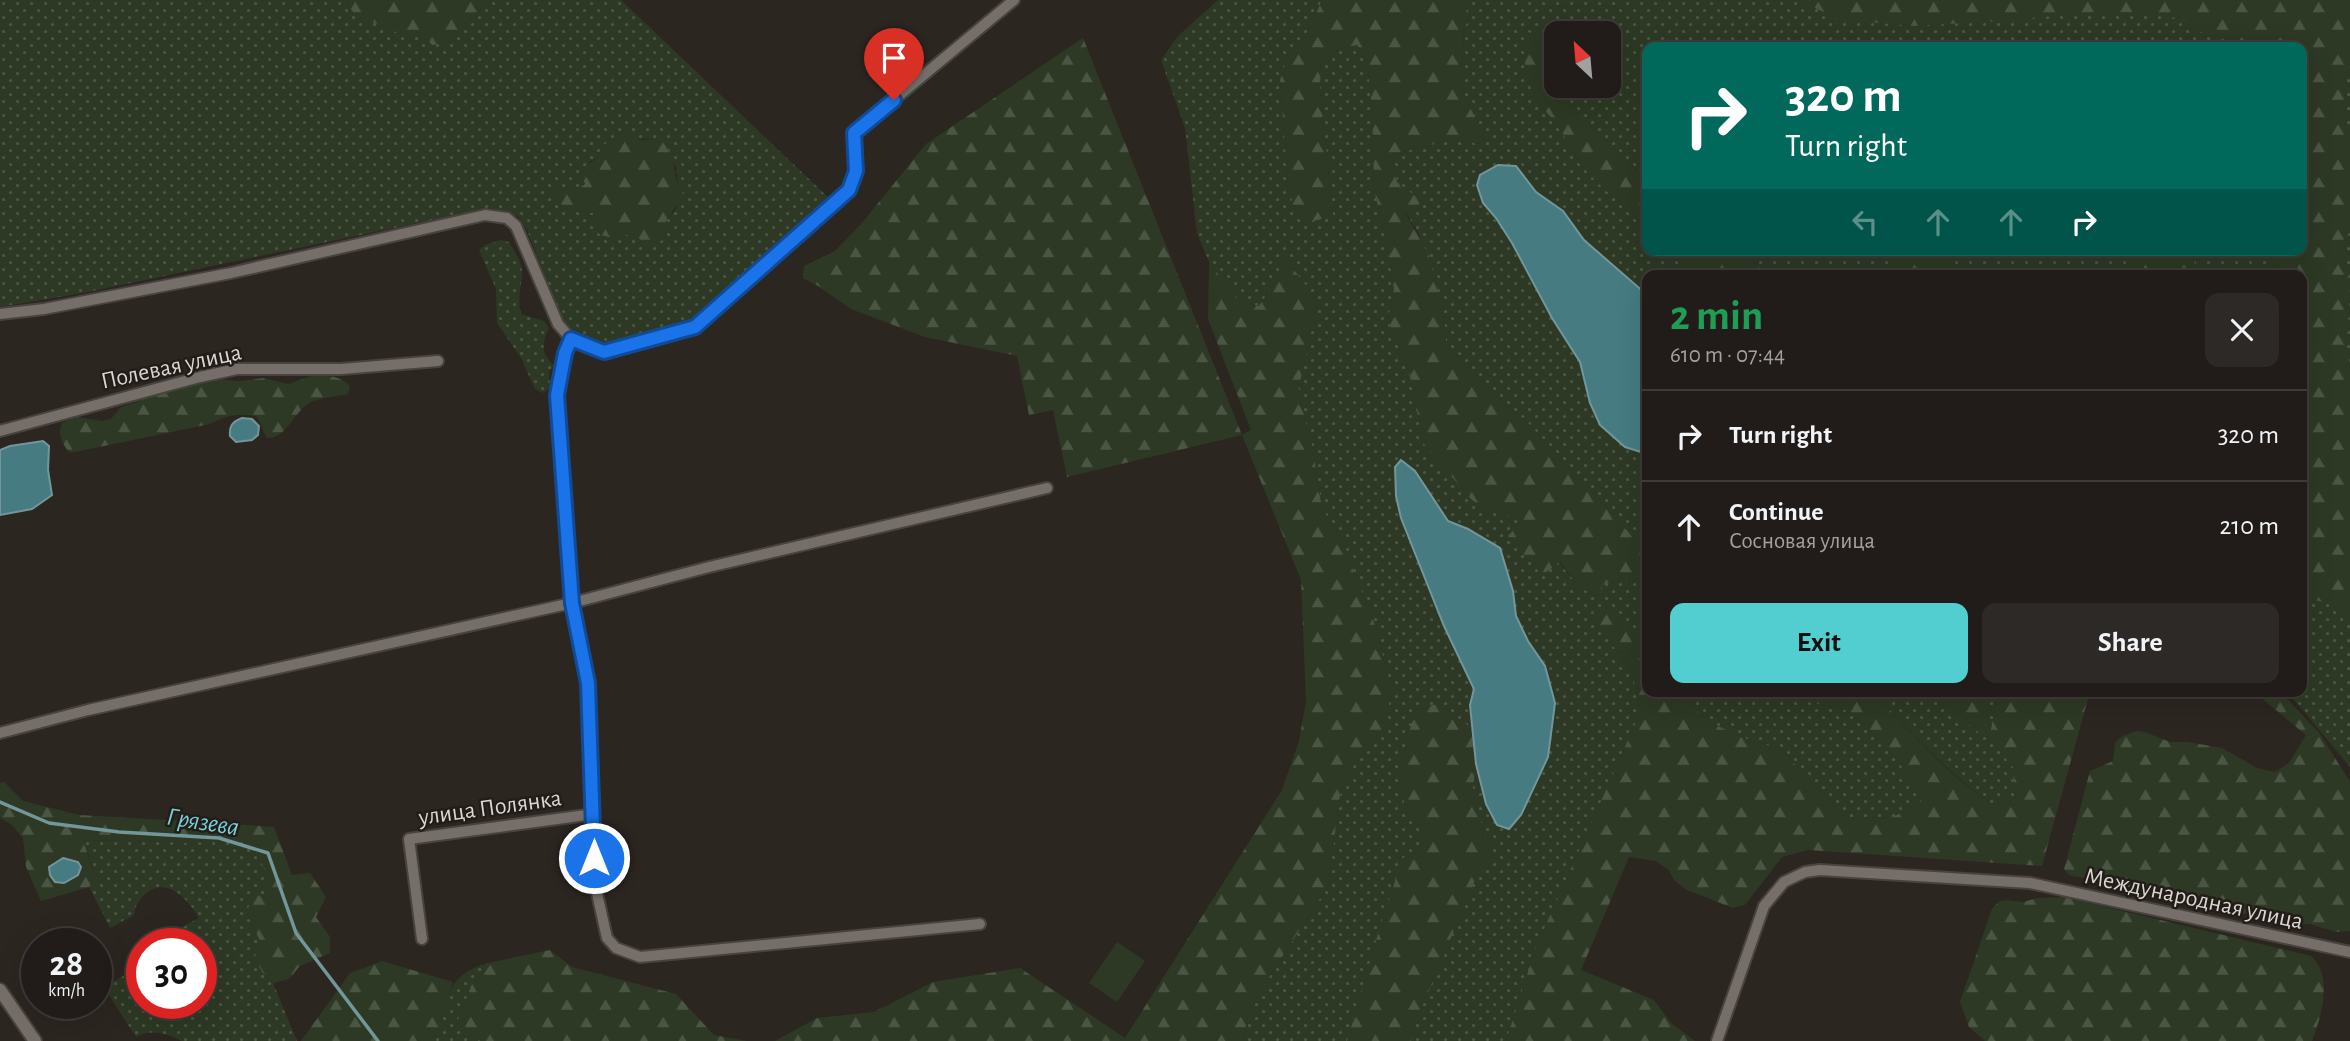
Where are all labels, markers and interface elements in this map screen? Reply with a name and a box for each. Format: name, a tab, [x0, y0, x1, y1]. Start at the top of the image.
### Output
north arrow	[1544, 21, 1620, 98]
map controls	[1544, 21, 1621, 98]
pin	[864, 28, 924, 100]
icon: arrive	[875, 39, 913, 77]
icon: right	[1670, 70, 1761, 161]
text: 320 m	[1785, 72, 1902, 121]
text: Turn right	[1785, 130, 1907, 162]
icon: left	[1846, 203, 1884, 241]
icon: ahead	[1919, 203, 1957, 241]
icon: ahead	[1992, 203, 2030, 241]
icon: right	[2065, 203, 2103, 241]
button: close	[2205, 293, 2279, 367]
text: 2 min	[1670, 295, 1763, 337]
street label: Полевая улица	[99, 340, 244, 394]
text: 610 m · 07:44	[1670, 344, 1785, 367]
icon: right	[1670, 417, 1708, 455]
text: Turn right	[1729, 422, 1832, 448]
text: 320 m	[2218, 422, 2279, 448]
text: Continue	[1729, 499, 1824, 525]
icon: ahead	[1670, 508, 1708, 546]
text: 210 m	[2219, 513, 2279, 539]
text: Сосновая улица	[1729, 530, 1875, 553]
button: Exit	[1670, 603, 1968, 683]
button: Share	[1982, 603, 2279, 683]
street label: улица Полянка	[416, 786, 563, 830]
water label: Грязева	[165, 803, 241, 841]
position arrow	[557, 821, 631, 895]
street label: Международная улица	[2082, 864, 2305, 934]
speed limit sign: 30	[126, 928, 217, 1019]
text: 28	[50, 947, 83, 982]
text: km/h	[48, 982, 85, 1000]

